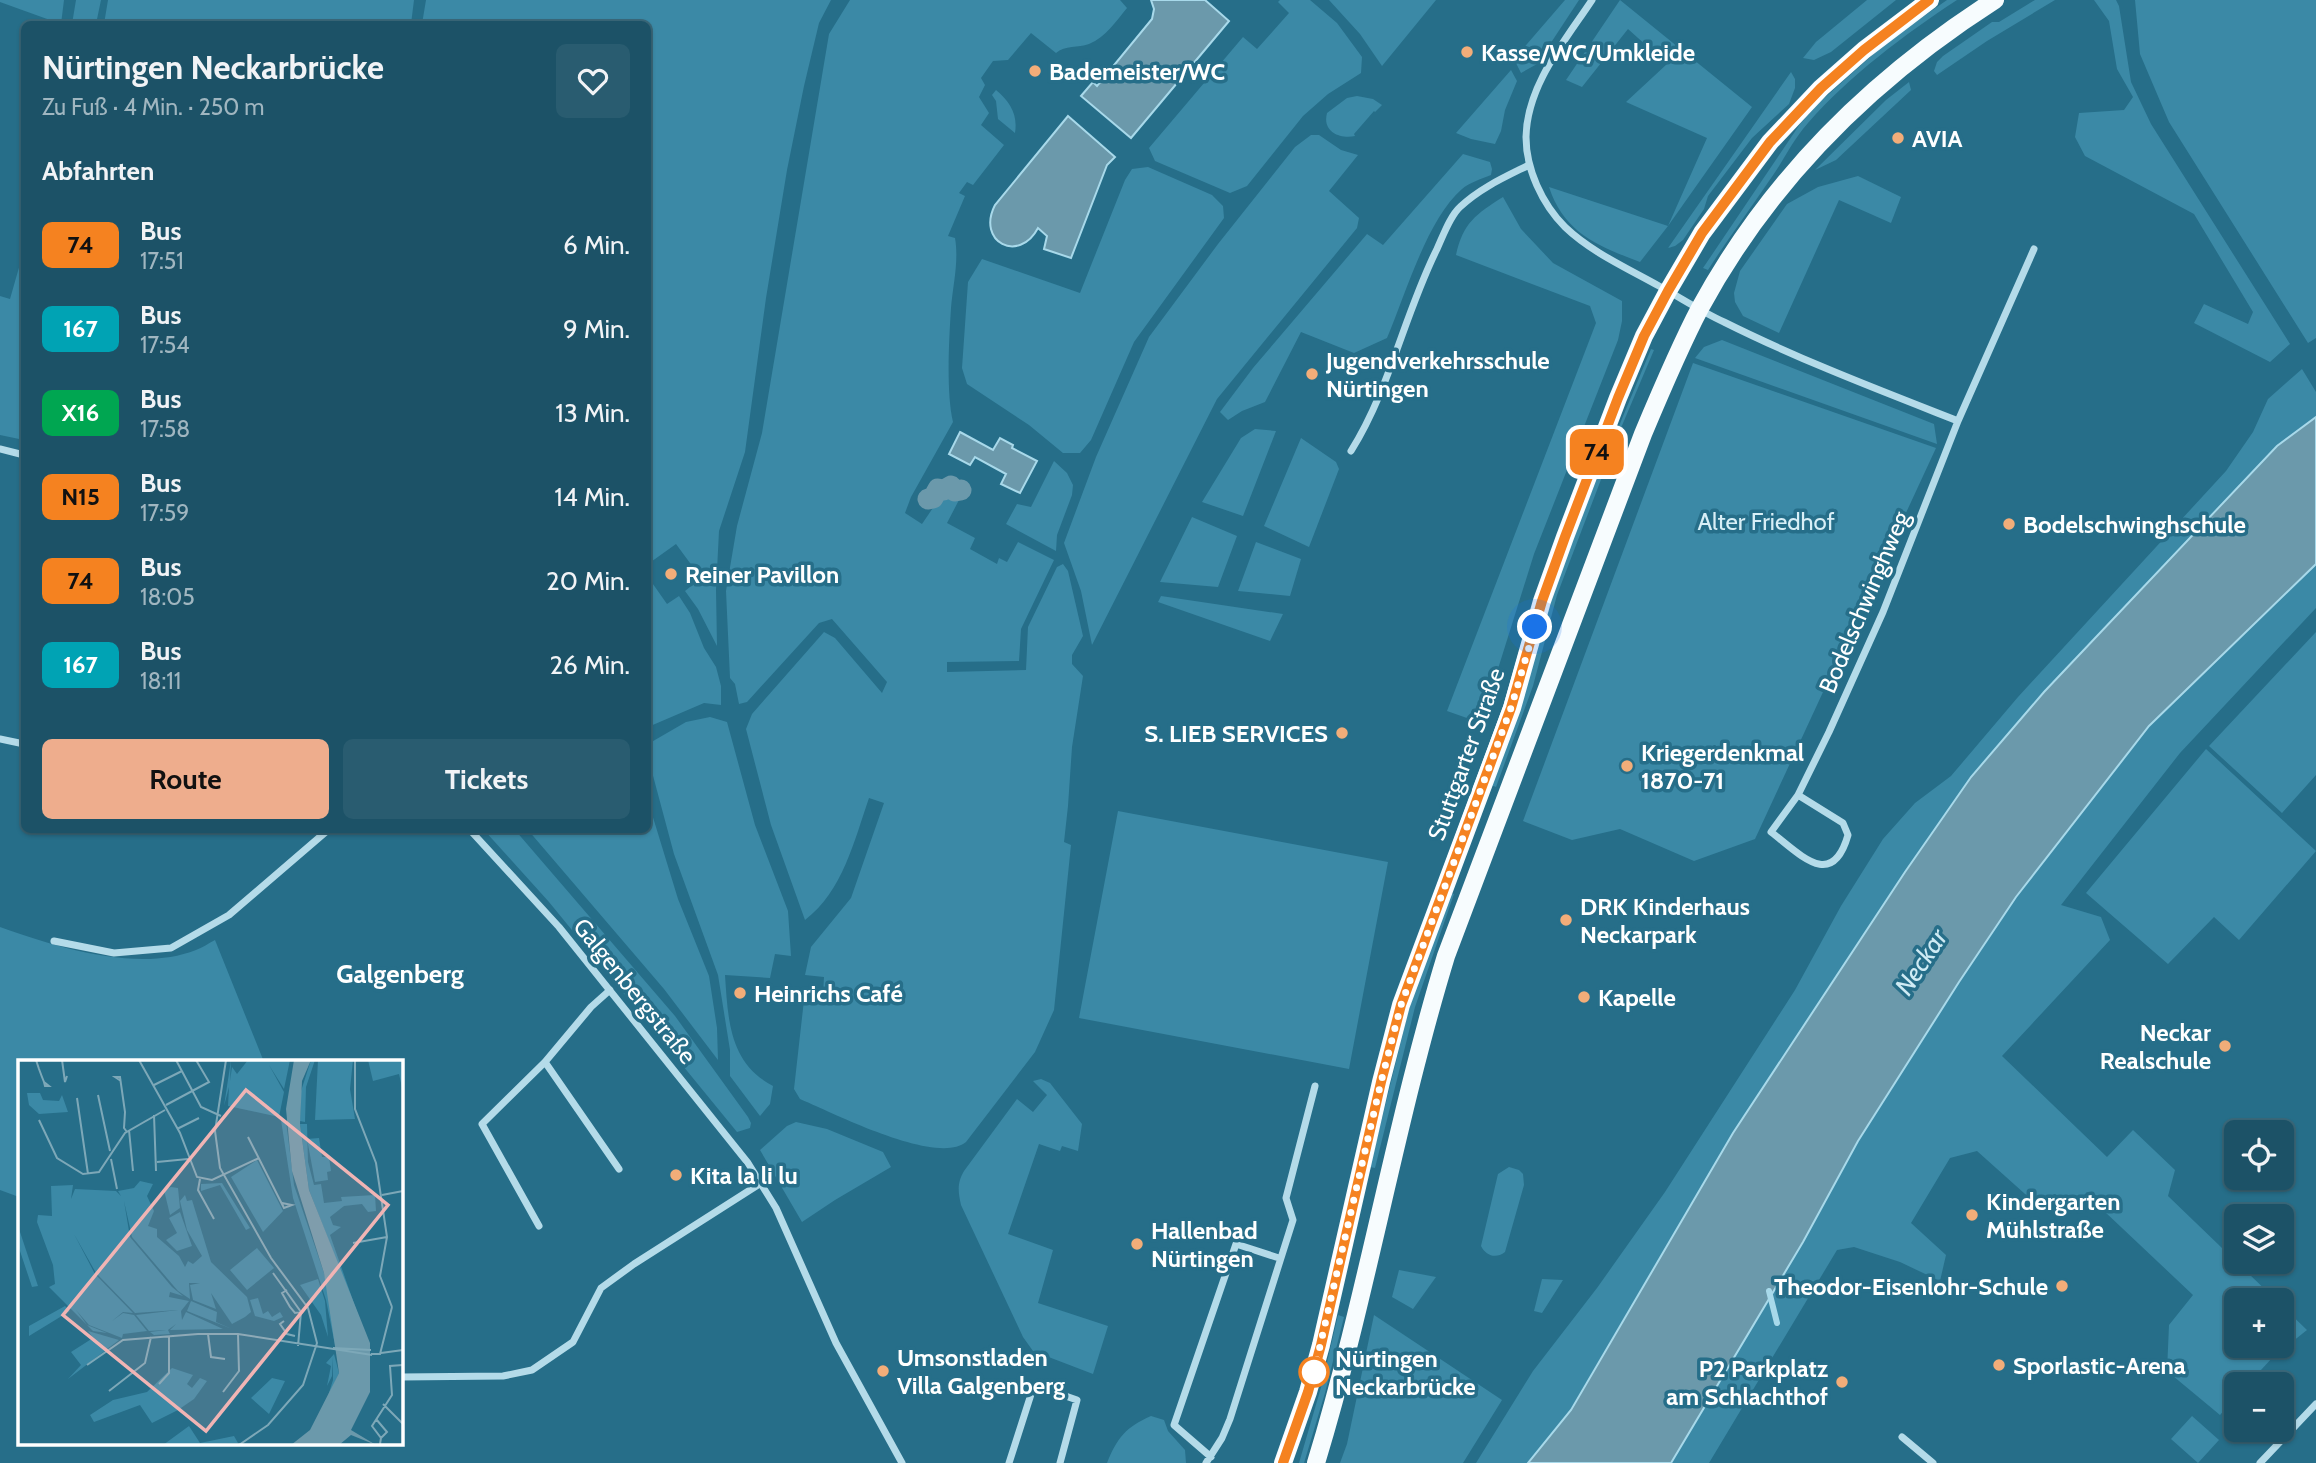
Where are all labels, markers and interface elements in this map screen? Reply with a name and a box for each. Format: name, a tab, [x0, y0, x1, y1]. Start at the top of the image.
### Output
place label: Kasse/WC/Umkleide	[1481, 38, 1695, 67]
button: heart	[556, 44, 630, 118]
marker: Kasse/WC/Umkleide	[1459, 44, 1475, 60]
text: Nürtingen Neckarbrücke	[42, 47, 384, 87]
place label: Bademeister/WC	[1049, 57, 1225, 86]
marker: Bademeister/WC	[1027, 63, 1043, 79]
text: Zu Fuß · 4 Min. · 250 m	[42, 93, 265, 121]
place label: AVIA	[1912, 124, 1963, 153]
marker: AVIA	[1890, 130, 1906, 146]
text: Abfahrten	[42, 155, 154, 187]
text: Bus	[140, 215, 181, 247]
text: 6 Min.	[563, 229, 630, 261]
text: 74	[67, 230, 94, 259]
text: 17:51	[140, 247, 184, 275]
text: Bus	[140, 299, 181, 331]
text: 9 Min.	[563, 313, 630, 345]
text: 167	[63, 314, 98, 343]
text: 17:54	[140, 331, 190, 359]
place label: Jugendverkehrsschule Nürtingen	[1325, 346, 1550, 403]
marker: Jugendverkehrsschule Nürtingen	[1304, 366, 1320, 382]
text: Bus	[140, 383, 181, 415]
text: 13 Min.	[555, 397, 630, 429]
text: X16	[62, 398, 99, 427]
text: 17:58	[140, 415, 190, 443]
line badge: 74	[1566, 429, 1628, 475]
text: 74	[1584, 437, 1610, 466]
text: Bus	[140, 467, 181, 499]
text: 14 Min.	[554, 481, 630, 513]
text: N15	[61, 482, 100, 511]
text: 17:59	[140, 499, 189, 527]
street label: Bodelschwinghweg	[1813, 506, 1916, 697]
park label: Alter Friedhof	[1697, 507, 1835, 536]
place label: Bodelschwinghschule	[2023, 510, 2246, 539]
marker: Bodelschwinghschule	[2001, 516, 2017, 532]
text: Bus	[140, 551, 181, 583]
place label: Reiner Pavillon	[685, 560, 839, 589]
text: 20 Min.	[546, 565, 630, 597]
text: 74	[67, 566, 94, 595]
marker: Reiner Pavillon	[663, 566, 679, 582]
text: 18:05	[140, 583, 195, 611]
your location	[1517, 609, 1552, 644]
text: Bus	[140, 635, 181, 667]
text: 26 Min.	[549, 649, 630, 681]
text: 167	[63, 650, 98, 679]
street label: Stuttgarter Straße	[1421, 664, 1511, 844]
text: 18:11	[140, 667, 181, 695]
place label: S. LIEB SERVICES	[1144, 719, 1328, 748]
marker: S. LIEB SERVICES	[1334, 725, 1350, 741]
place label: Kriegerdenkmal 1870-71	[1641, 738, 1804, 795]
button: Route	[42, 739, 329, 819]
button: Tickets	[343, 739, 630, 819]
marker: Kriegerdenkmal 1870-71	[1619, 758, 1635, 774]
place label: DRK Kinderhaus Neckarpark	[1580, 892, 1750, 949]
street label: Galgenbergstraße	[567, 912, 703, 1070]
marker: DRK Kinderhaus Neckarpark	[1558, 912, 1574, 928]
water label: Neckar	[1888, 922, 1955, 1001]
district label: Galgenberg	[336, 958, 464, 990]
place label: Heinrichs Café	[754, 979, 903, 1008]
place label: Kapelle	[1598, 983, 1676, 1012]
marker: Heinrichs Café	[732, 985, 748, 1001]
marker: Kapelle	[1576, 989, 1592, 1005]
place label: Neckar Realschule	[2100, 1018, 2211, 1075]
marker: Neckar Realschule	[2217, 1038, 2233, 1054]
inset map	[18, 1060, 402, 1446]
map controls	[2224, 1120, 2294, 1442]
button: locate	[2224, 1120, 2294, 1190]
place label: Kita la li lu	[690, 1161, 798, 1190]
marker: Kita la li lu	[668, 1167, 684, 1183]
place label: Kindergarten Mühlstraße	[1986, 1187, 2120, 1244]
button: layers	[2224, 1204, 2294, 1274]
marker: Kindergarten Mühlstraße	[1964, 1207, 1980, 1223]
place label: Hallenbad Nürtingen	[1151, 1216, 1258, 1273]
marker: Hallenbad Nürtingen	[1129, 1236, 1145, 1252]
place label: Theodor-Eisenlohr-Schule	[1774, 1272, 2048, 1301]
marker: Theodor-Eisenlohr-Schule	[2054, 1278, 2070, 1294]
button: +	[2224, 1288, 2294, 1358]
place label: Umsonstladen Villa Galgenberg	[897, 1343, 1065, 1400]
place label: Nürtingen Neckarbrücke	[1335, 1344, 1476, 1401]
place label: Sporlastic-Arena	[2013, 1351, 2186, 1380]
place label: P2 Parkplatz am Schlachthof	[1666, 1354, 1828, 1411]
marker: Nürtingen Neckarbrücke	[1299, 1357, 1329, 1387]
marker: Sporlastic-Arena	[1991, 1357, 2007, 1373]
marker: Umsonstladen Villa Galgenberg	[875, 1363, 891, 1379]
button: −	[2224, 1372, 2294, 1442]
marker: P2 Parkplatz am Schlachthof	[1834, 1374, 1850, 1390]

